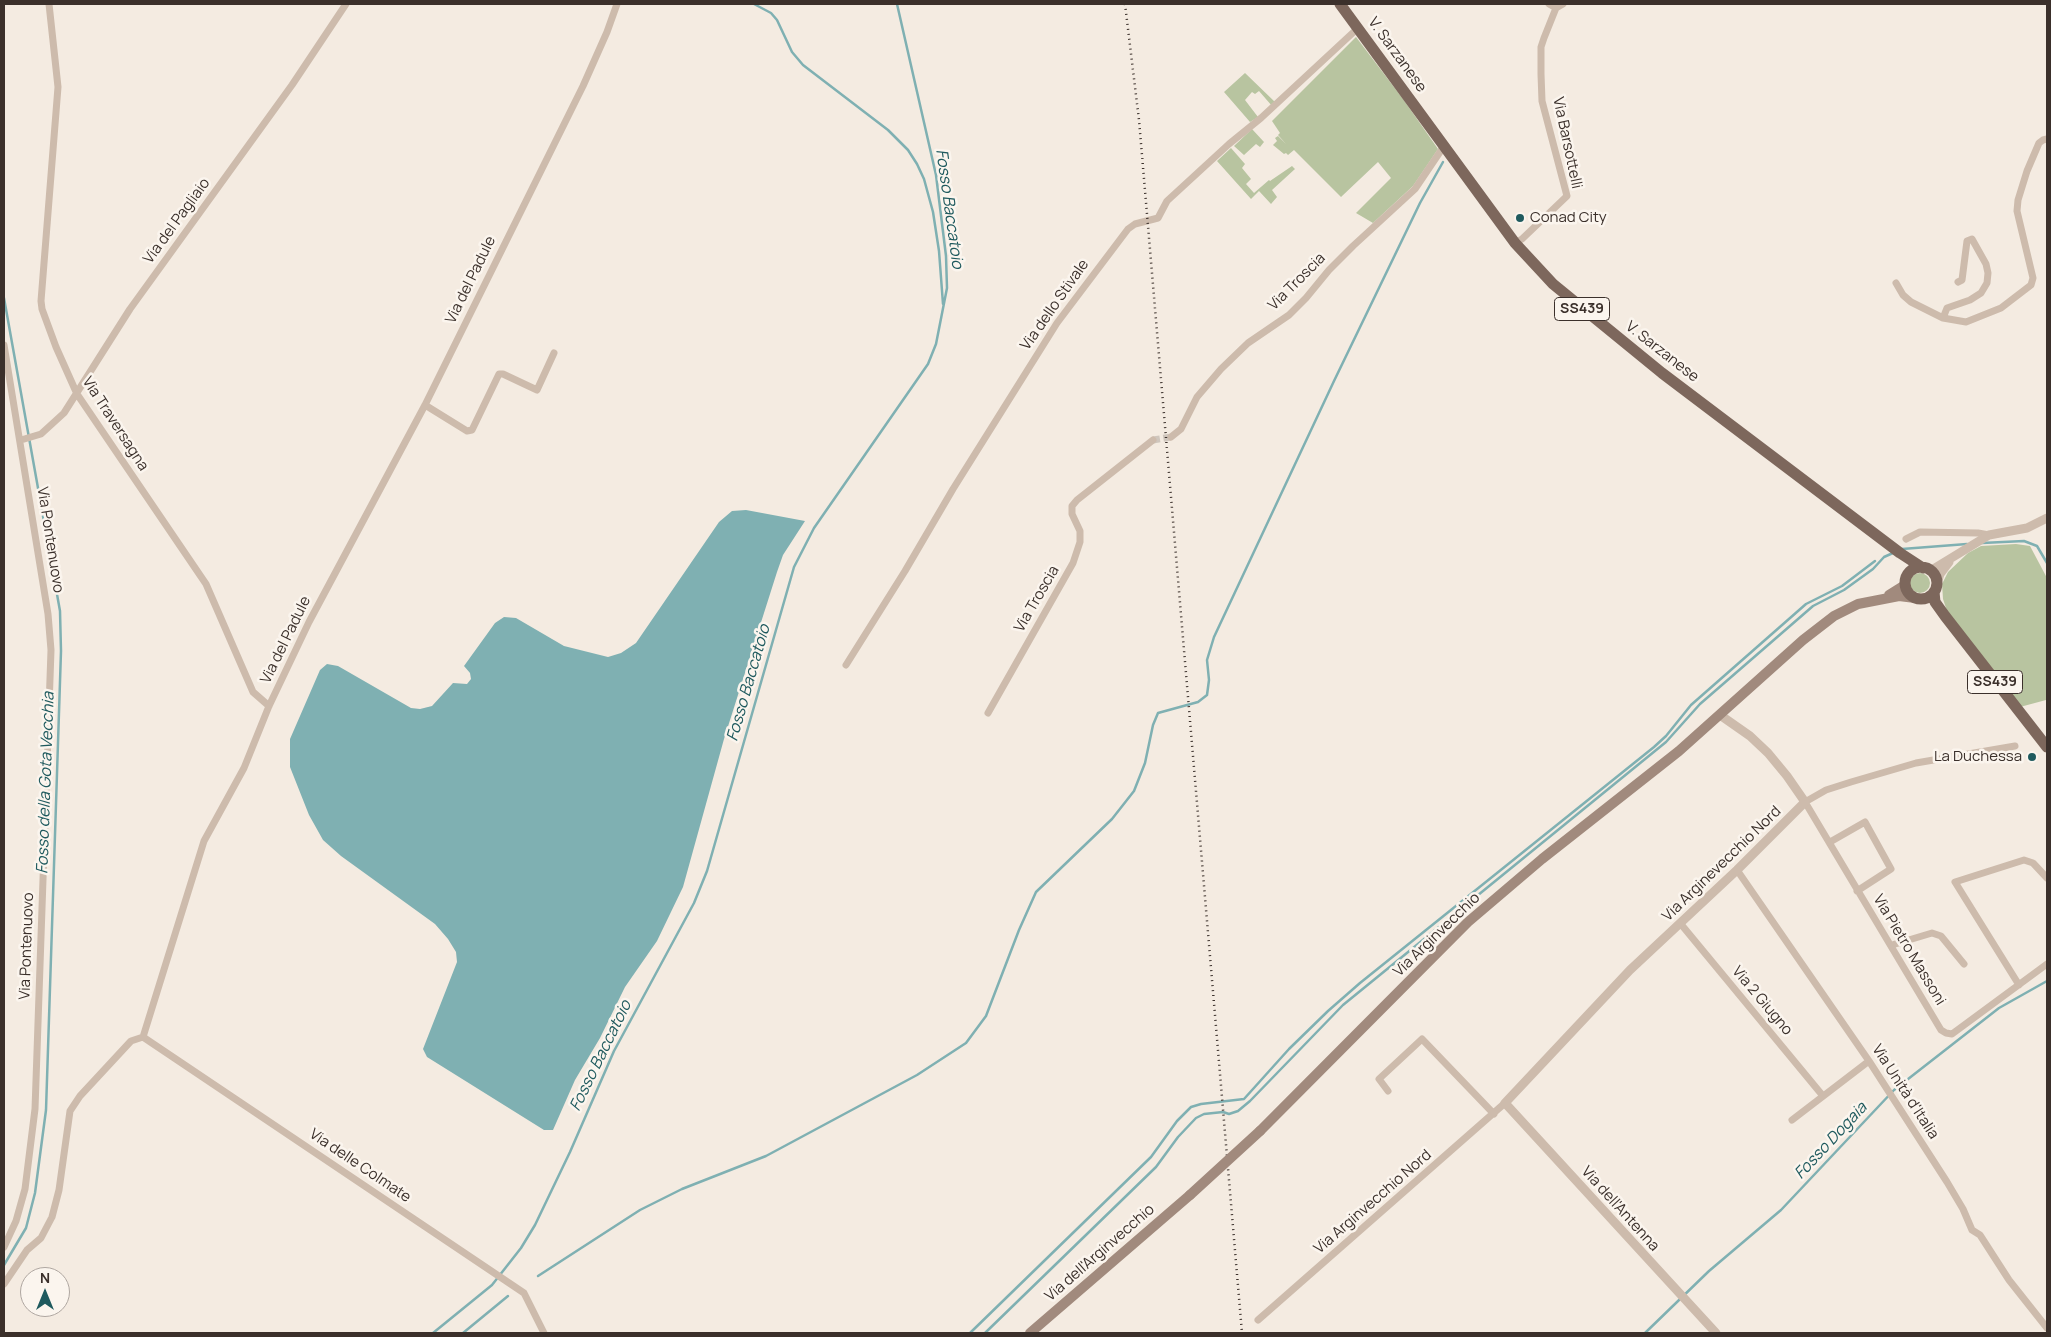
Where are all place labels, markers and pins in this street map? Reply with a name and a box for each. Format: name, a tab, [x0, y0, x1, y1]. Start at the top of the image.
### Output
place label: Conad City	[1530, 209, 1607, 227]
marker: Conad City	[1514, 212, 1526, 224]
place label: La Duchessa	[1934, 748, 2022, 766]
marker: La Duchessa	[2026, 751, 2038, 763]

